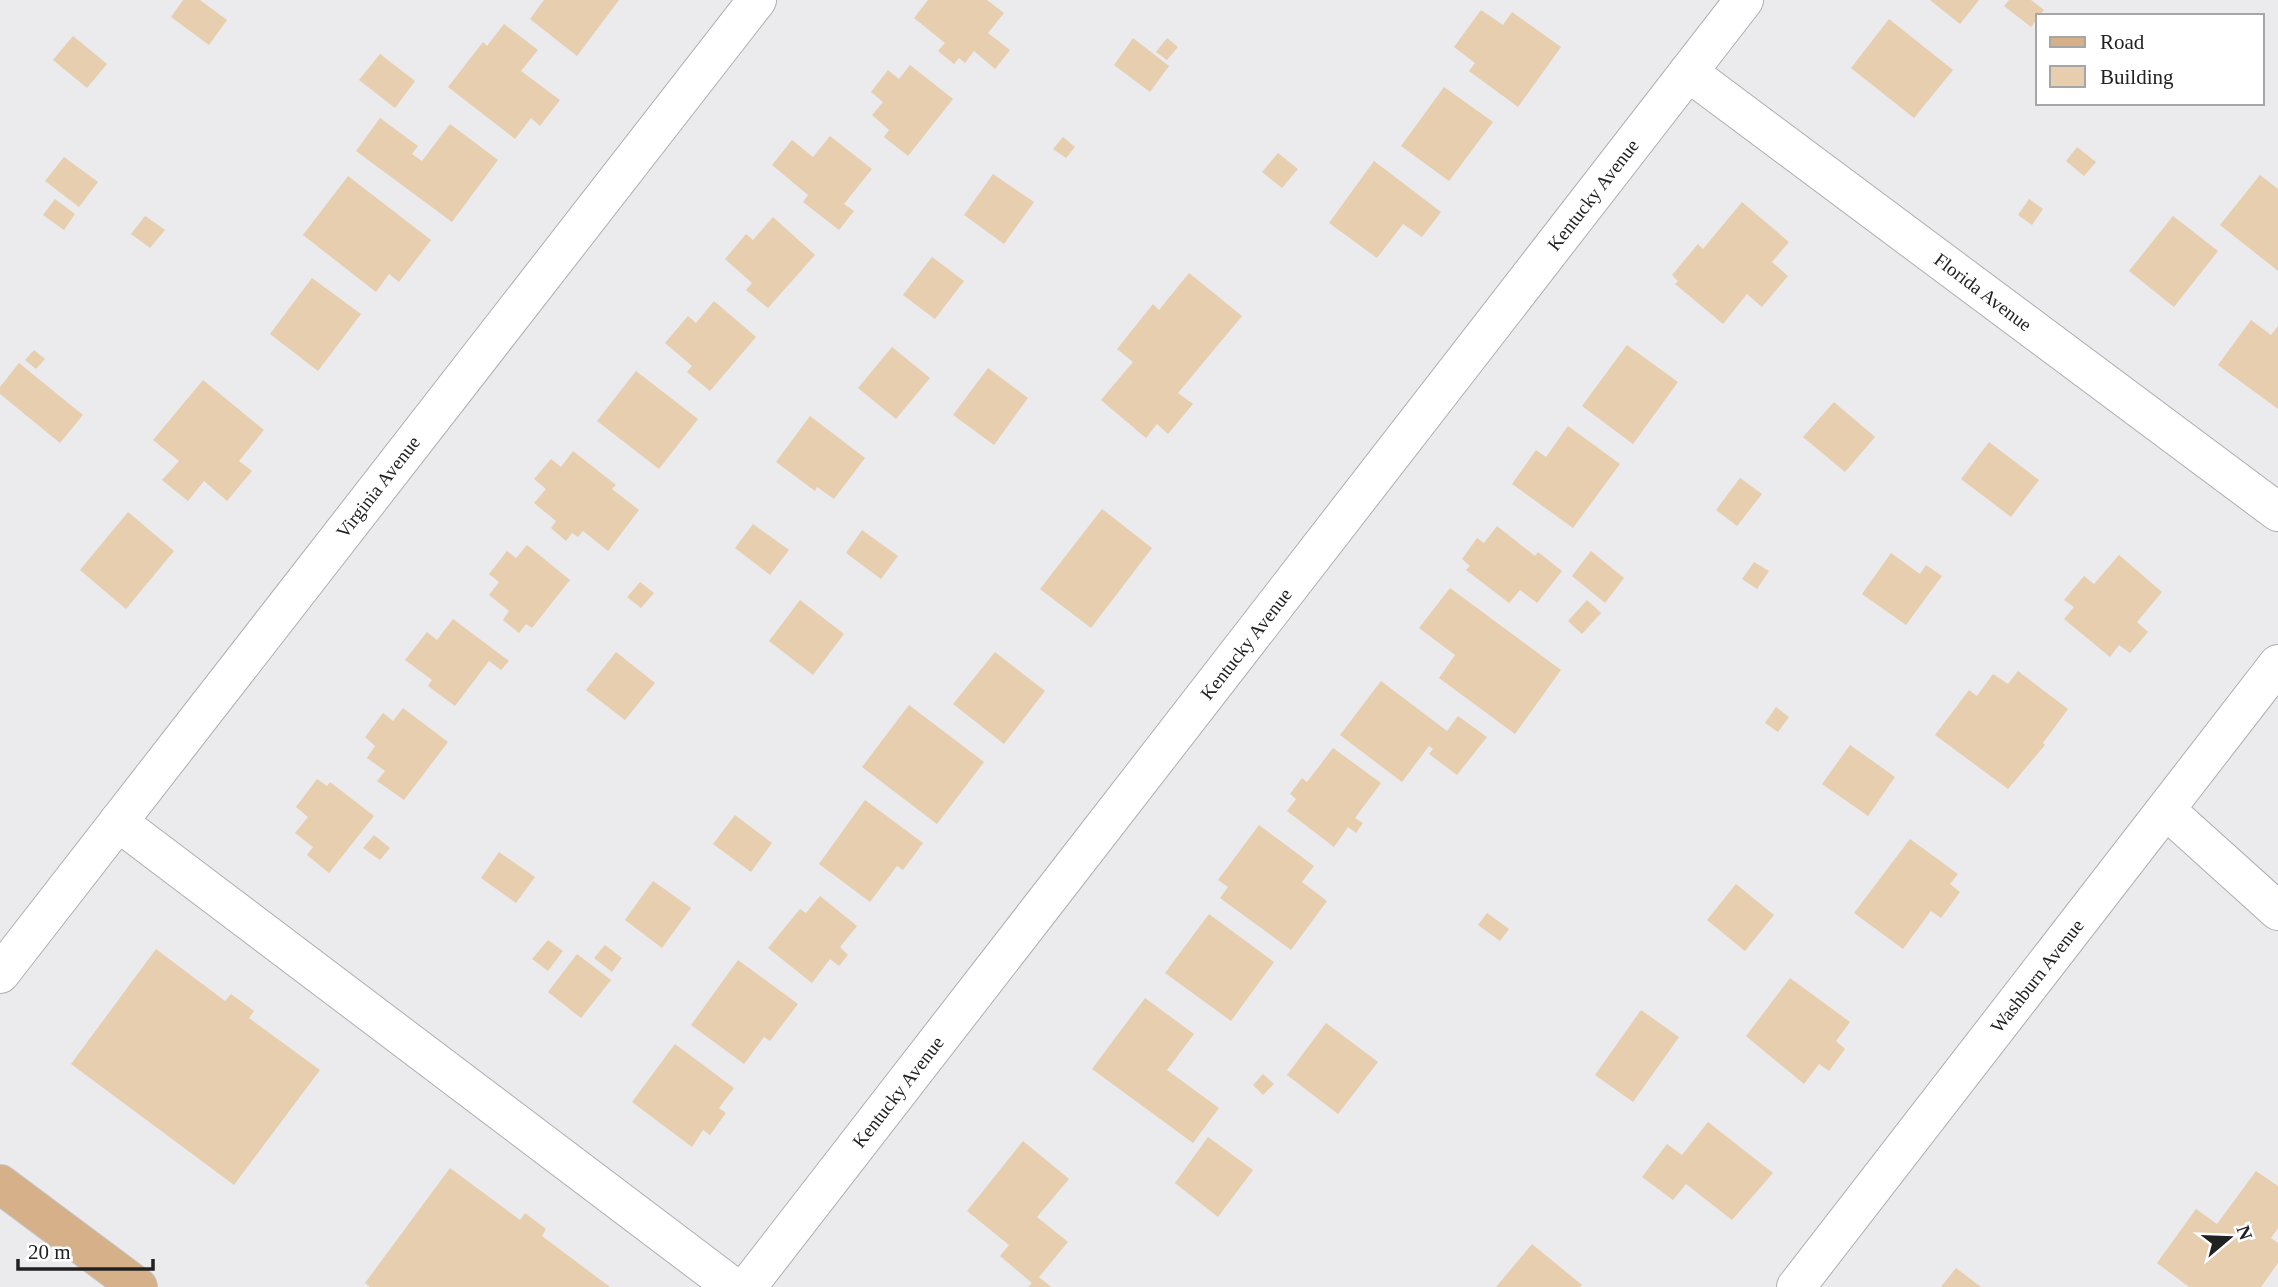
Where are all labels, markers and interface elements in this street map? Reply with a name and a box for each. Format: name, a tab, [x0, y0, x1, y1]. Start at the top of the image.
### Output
legend	[2036, 14, 2264, 105]
text: Road	[2100, 30, 2145, 54]
text: Building	[2100, 65, 2174, 89]
street label: Kentucky Avenue	[1543, 135, 1643, 255]
street label: Florida Avenue	[1930, 249, 2036, 335]
street label: Virginia Avenue	[332, 432, 424, 542]
street label: Kentucky Avenue	[1196, 584, 1296, 704]
street label: Washburn Avenue	[1986, 915, 2088, 1037]
street label: Kentucky Avenue	[848, 1032, 948, 1152]
north arrow	[2194, 1203, 2264, 1273]
text: N	[2232, 1223, 2257, 1243]
scale bar	[18, 1228, 152, 1272]
text: 20 m	[28, 1240, 71, 1264]

